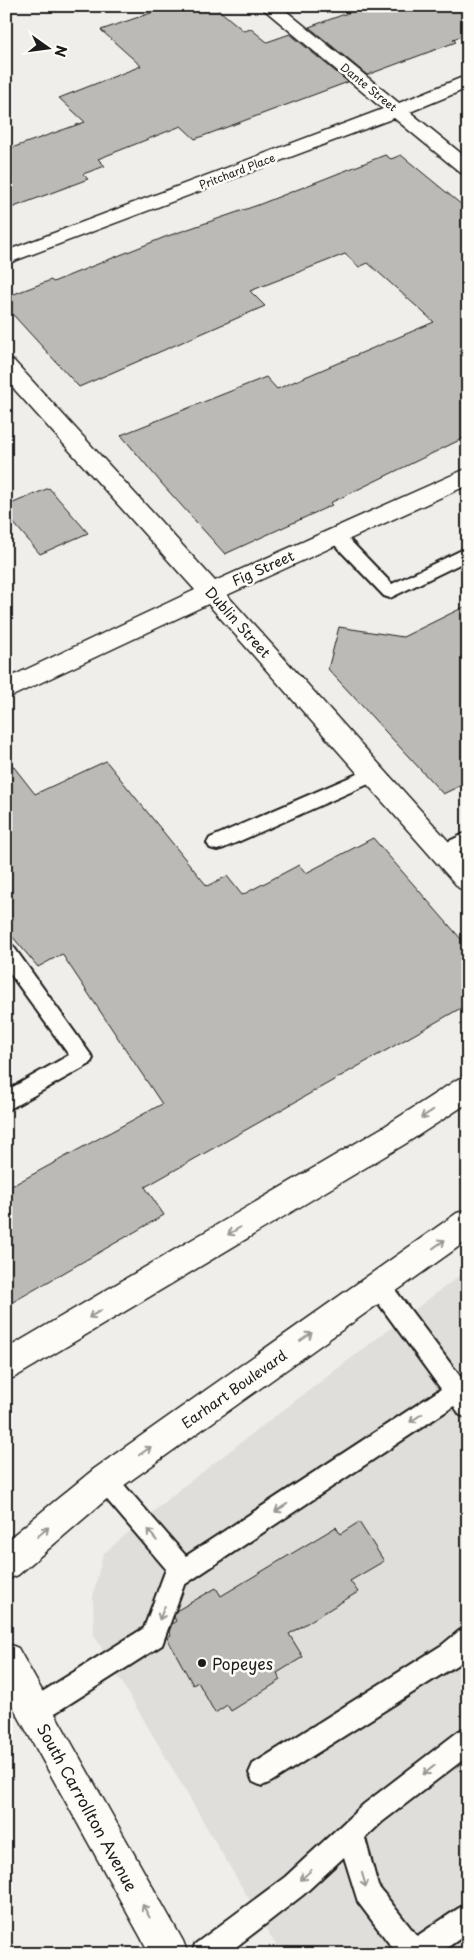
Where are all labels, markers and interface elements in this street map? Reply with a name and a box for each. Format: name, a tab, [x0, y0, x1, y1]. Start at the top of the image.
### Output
north arrow	[22, 22, 72, 72]
text: N	[50, 43, 73, 59]
street label: Dante Street	[337, 59, 401, 116]
street label: Pritchard Place	[196, 149, 278, 193]
street label: Fig Street	[229, 545, 298, 591]
street label: Dublin Street	[200, 582, 276, 663]
one-way arrow	[420, 1110, 434, 1120]
one-way arrow	[228, 1227, 242, 1237]
one-way arrow	[432, 1239, 446, 1249]
one-way arrow	[88, 1310, 102, 1320]
one-way arrow	[299, 1332, 313, 1342]
street label: Earhart Boulevard	[177, 1344, 291, 1433]
one-way arrow	[409, 1413, 423, 1424]
one-way arrow	[138, 1446, 151, 1457]
one-way arrow	[274, 1503, 288, 1513]
one-way arrow	[37, 1526, 50, 1537]
one-way arrow	[147, 1528, 158, 1541]
one-way arrow	[157, 1605, 166, 1621]
place label: Popeyes	[212, 1651, 273, 1675]
marker: Popeyes	[196, 1657, 208, 1669]
street label: South Carrollton Avenue	[32, 1719, 144, 1895]
one-way arrow	[423, 1764, 436, 1775]
one-way arrow	[299, 1869, 312, 1881]
one-way arrow	[359, 1872, 369, 1888]
one-way arrow	[141, 1905, 151, 1919]

